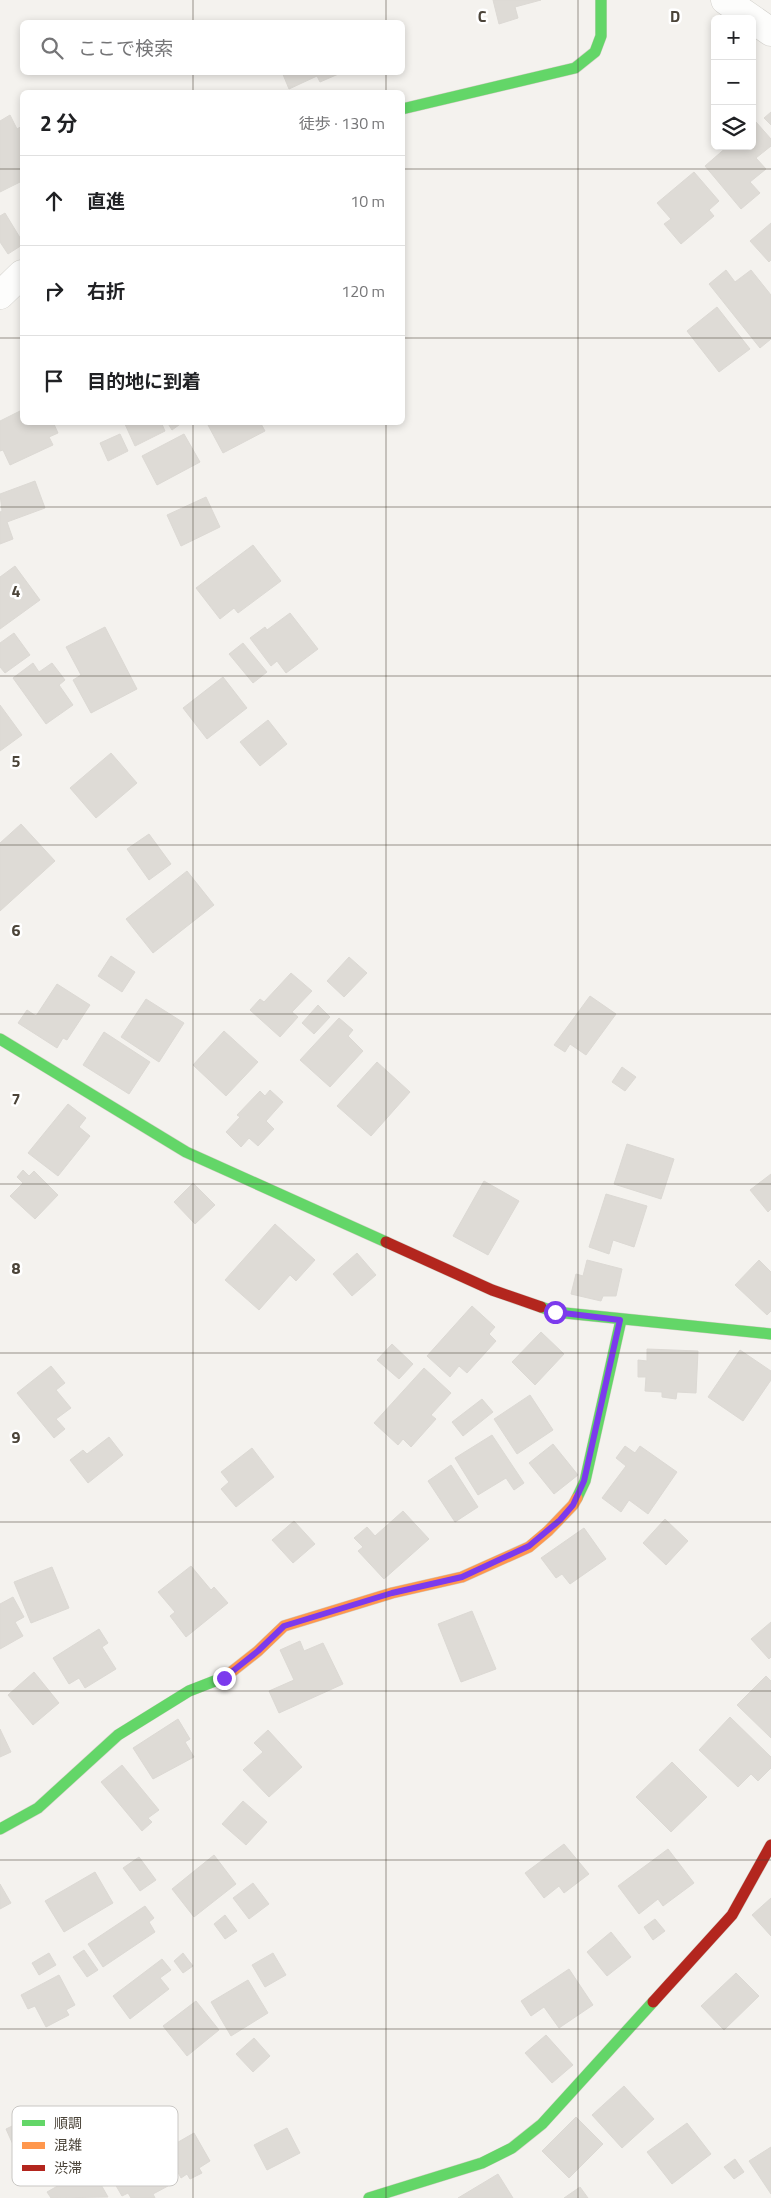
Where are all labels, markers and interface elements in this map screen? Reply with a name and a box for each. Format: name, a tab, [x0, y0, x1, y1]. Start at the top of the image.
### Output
text: C	[478, 4, 487, 28]
text: D	[670, 4, 680, 28]
map controls	[711, 15, 756, 150]
button: +	[711, 15, 756, 60]
search box	[20, 20, 405, 75]
text: ここで検索	[78, 33, 173, 62]
icon: search	[38, 34, 66, 62]
button: −	[711, 60, 756, 105]
button: layers	[711, 105, 756, 150]
text: 2 分	[40, 107, 77, 139]
text: 徒歩 · 130 m	[299, 111, 385, 135]
text: 直進	[87, 186, 125, 215]
icon: ahead	[40, 187, 68, 215]
text: 10 m	[350, 189, 385, 213]
text: 右折	[87, 276, 125, 305]
icon: right	[40, 277, 68, 305]
text: 120 m	[341, 279, 385, 303]
text: 目的地に到着	[87, 366, 201, 395]
icon: arrive	[40, 367, 68, 395]
text: 4	[12, 579, 21, 603]
text: 5	[12, 749, 21, 773]
text: 6	[12, 918, 21, 942]
text: 7	[12, 1087, 20, 1111]
text: 8	[12, 1256, 21, 1280]
route start	[544, 1301, 567, 1324]
text: 9	[12, 1425, 21, 1449]
route end	[213, 1667, 236, 1690]
legend	[12, 2106, 178, 2186]
text: 順調	[54, 2112, 82, 2133]
text: 混雑	[54, 2134, 82, 2155]
text: 渋滞	[54, 2157, 82, 2178]

